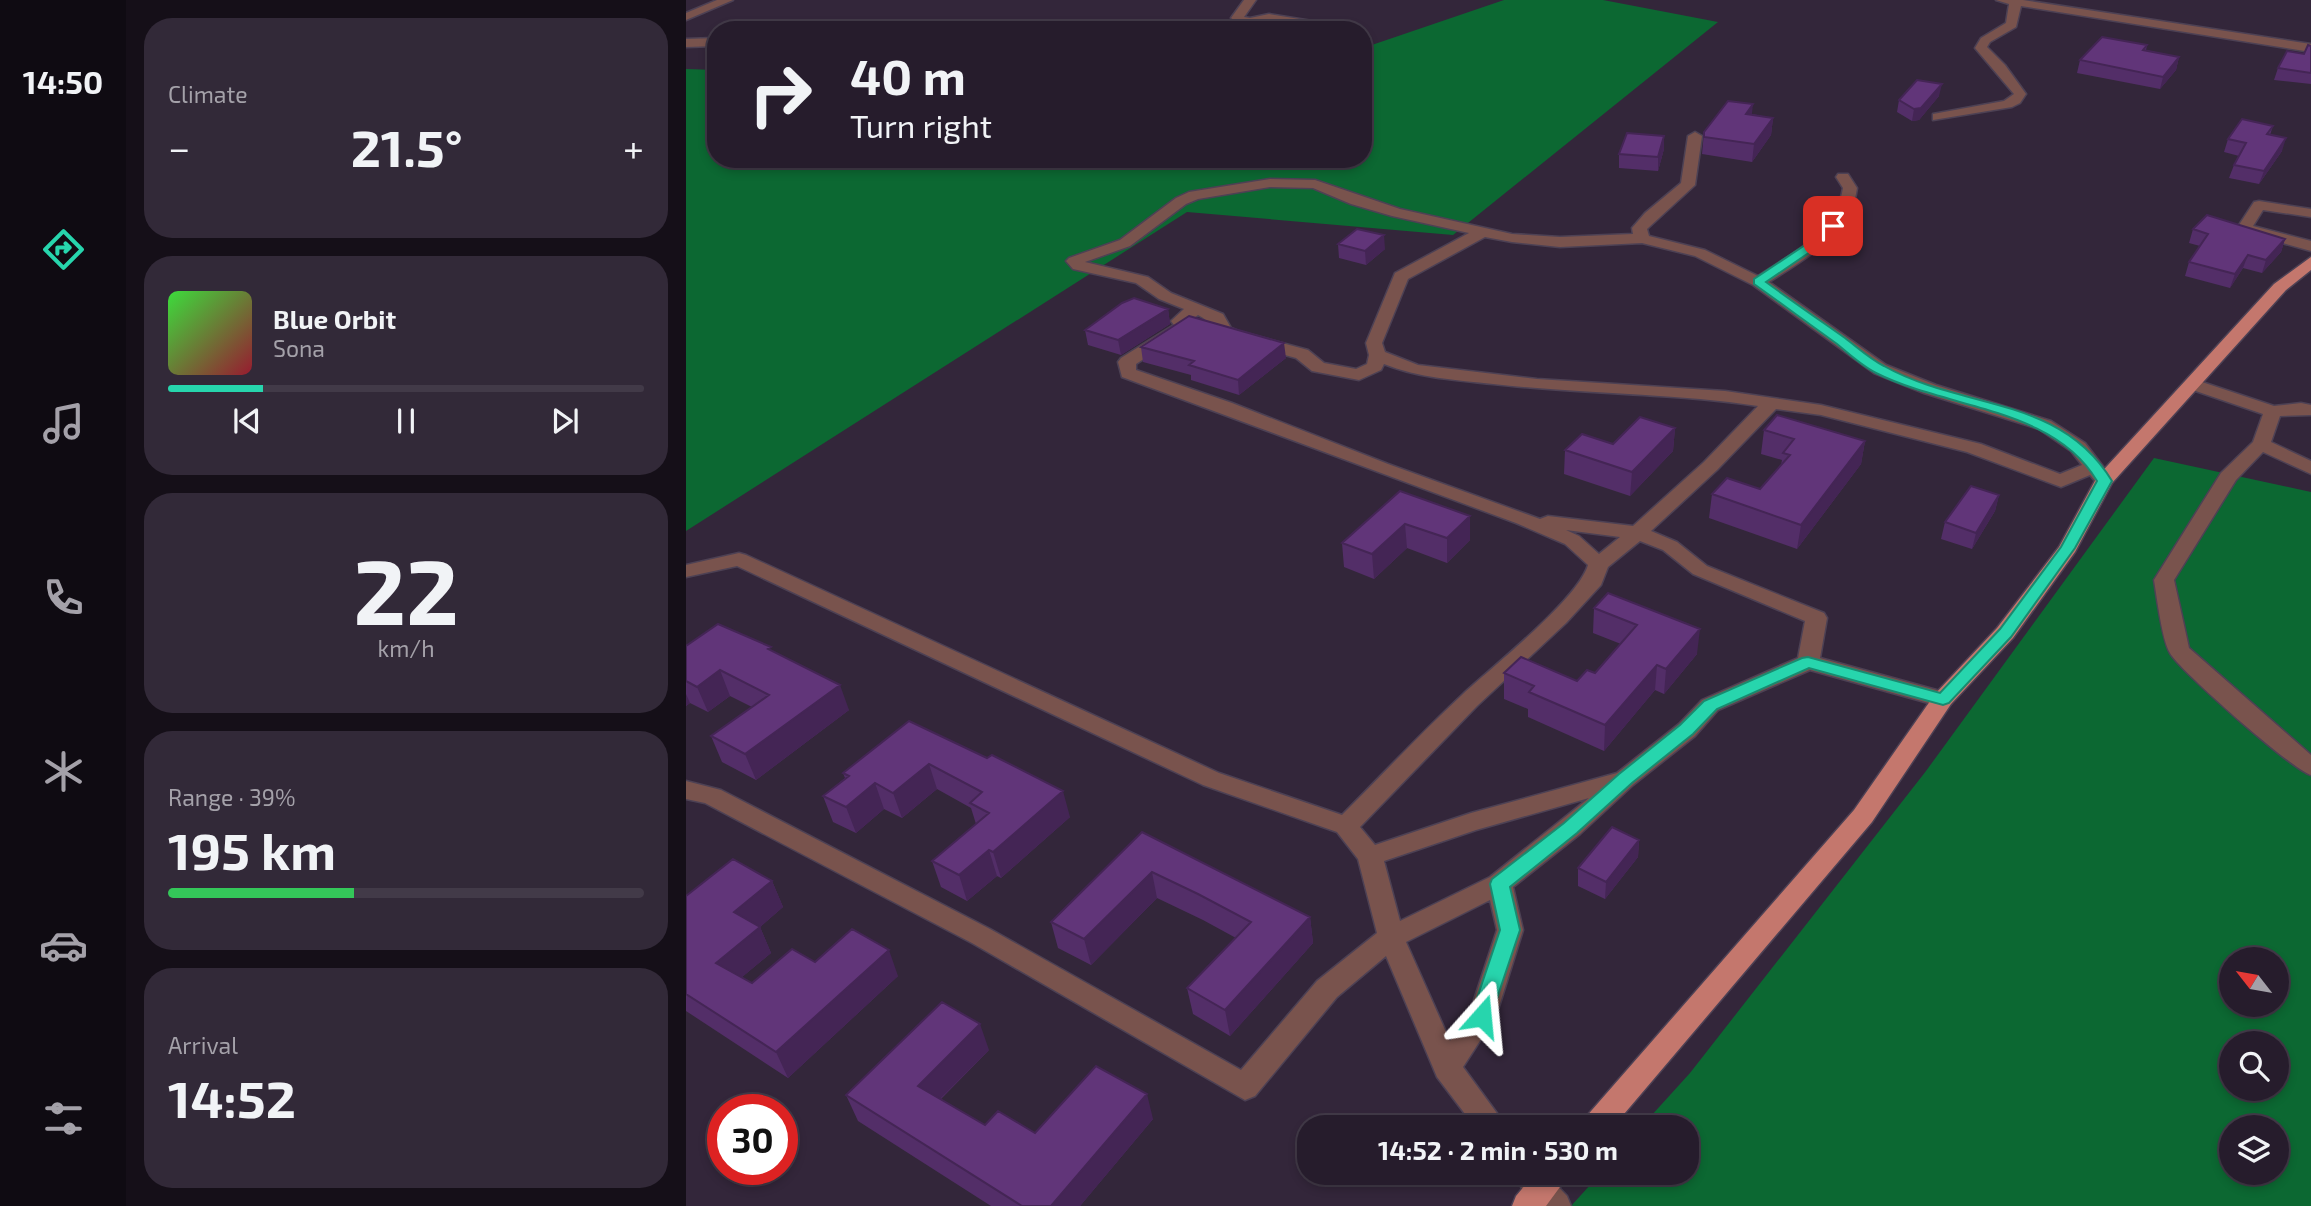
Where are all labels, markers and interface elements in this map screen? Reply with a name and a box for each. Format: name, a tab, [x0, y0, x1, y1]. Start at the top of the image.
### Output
text: 40 m	[850, 46, 966, 105]
icon: right	[735, 49, 826, 140]
text: 14:50	[23, 62, 103, 100]
text: Climate	[168, 80, 248, 108]
text: Turn right	[850, 106, 992, 144]
text: 21.5°	[351, 115, 463, 177]
text: −	[168, 124, 190, 170]
text: +	[623, 124, 644, 170]
pin	[1803, 196, 1863, 256]
icon: arrive	[1814, 207, 1852, 245]
icon: directions	[39, 225, 88, 274]
text: Blue Orbit	[273, 303, 396, 334]
text: Sona	[273, 334, 325, 362]
icon: music	[39, 399, 88, 448]
icon: previous	[228, 402, 266, 440]
icon: pause	[387, 402, 425, 440]
icon: next	[546, 402, 584, 440]
text: 22	[353, 534, 459, 643]
icon: phone	[39, 573, 88, 622]
text: km/h	[377, 634, 435, 662]
icon: climate	[39, 747, 88, 796]
text: Range · 39%	[168, 783, 296, 811]
text: 195 km	[168, 818, 336, 880]
icon: car	[39, 921, 88, 970]
north arrow	[2219, 947, 2289, 1017]
map controls	[2219, 947, 2289, 1185]
position arrow	[1445, 979, 1519, 1053]
text: Arrival	[168, 1031, 238, 1059]
button: search	[2219, 1031, 2289, 1101]
text: 14:52	[168, 1066, 296, 1128]
icon: filters	[39, 1094, 88, 1143]
speed limit sign: 30	[707, 1094, 798, 1185]
button: layers	[2219, 1115, 2289, 1185]
text: 14:52 · 2 min · 530 m	[1378, 1134, 1618, 1165]

